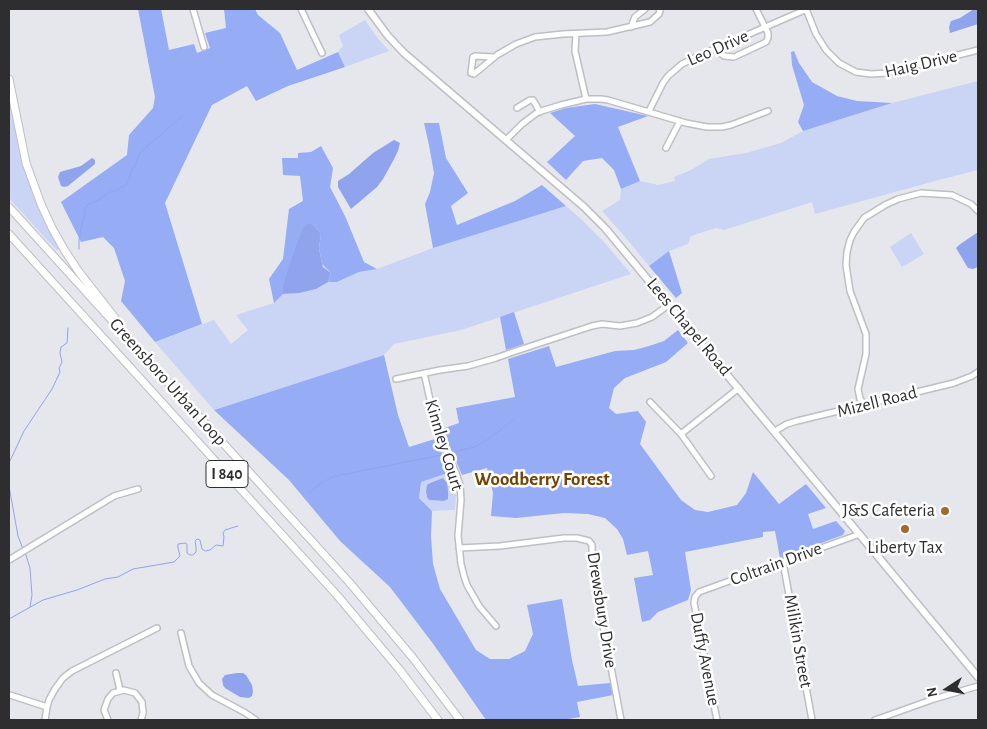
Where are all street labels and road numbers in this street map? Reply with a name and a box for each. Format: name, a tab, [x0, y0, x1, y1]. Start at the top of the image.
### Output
street label: Leo Drive	[684, 25, 752, 71]
street label: Haig Drive	[883, 45, 959, 83]
street label: Lees Chapel Road	[642, 274, 736, 380]
street label: Greensboro Urban Loop	[105, 314, 231, 450]
street label: Mizell Road	[835, 382, 919, 422]
street label: Kinnley Court	[420, 397, 468, 493]
road number: I 840	[206, 460, 248, 488]
street label: Coltrain Drive	[727, 537, 825, 591]
street label: Drewsbury Drive	[582, 551, 622, 669]
street label: Milikin Street	[779, 593, 817, 689]
street label: Duffy Avenue	[685, 610, 725, 708]

